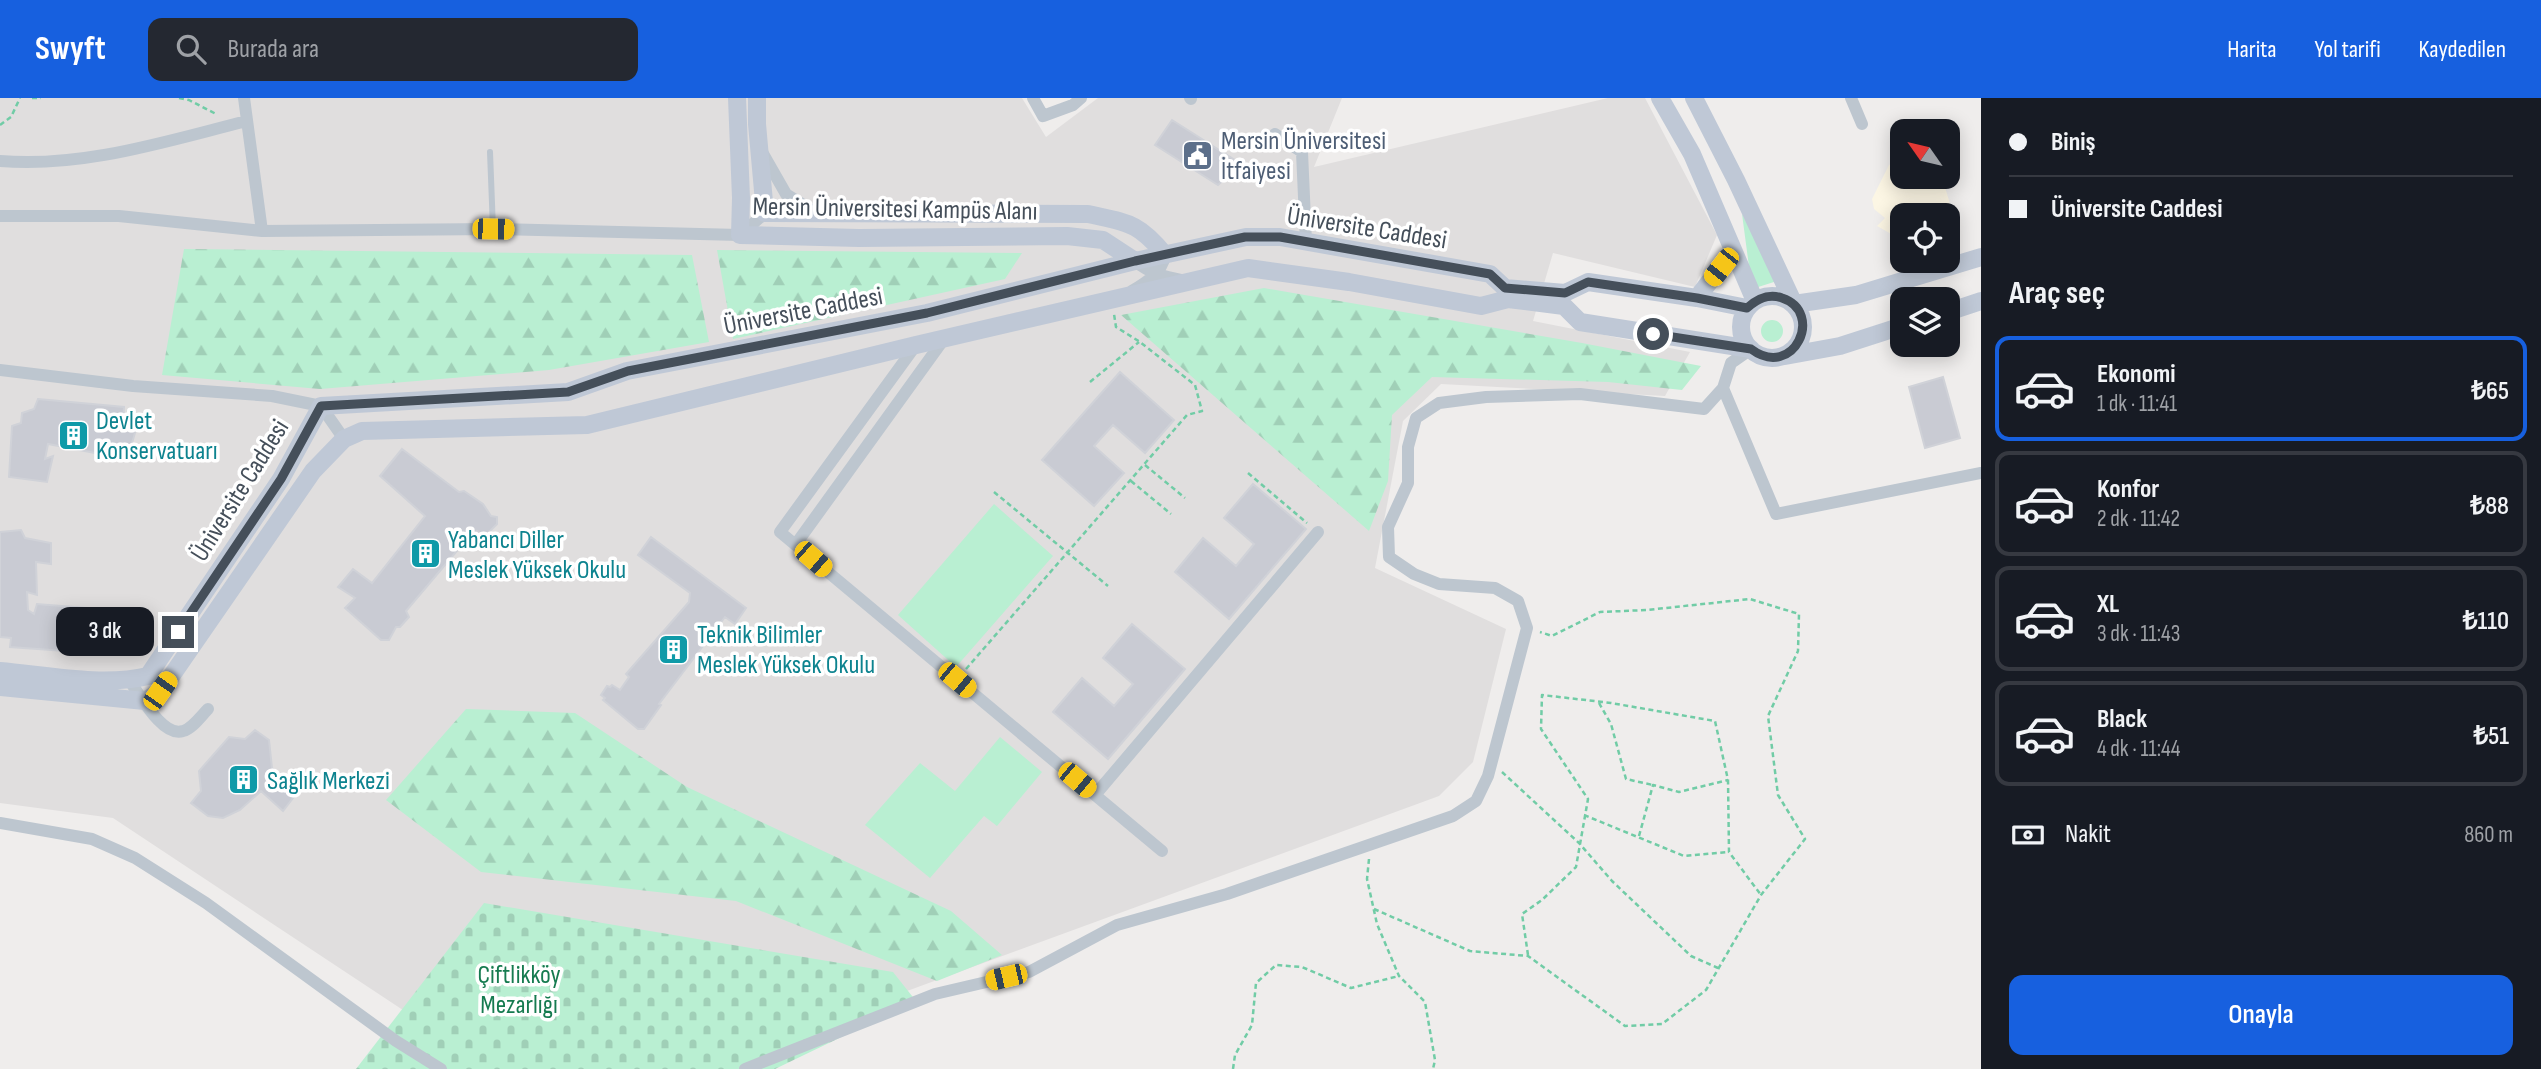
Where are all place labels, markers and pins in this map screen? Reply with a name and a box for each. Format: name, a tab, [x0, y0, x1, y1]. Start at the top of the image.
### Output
place label: Mersin Üniversitesi İtfaiyesi	[1221, 126, 1386, 187]
public building icon: Mersin Üniversitesi İtfaiyesi	[1181, 138, 1215, 172]
place label: Devlet Konservatuarı	[96, 406, 217, 467]
building icon: Devlet Konservatuarı	[56, 418, 90, 452]
place label: Yabancı Diller Meslek Yüksek Okulu	[448, 525, 626, 586]
building icon: Yabancı Diller Meslek Yüksek Okulu	[408, 537, 442, 571]
place label: Teknik Bilimler Meslek Yüksek Okulu	[697, 620, 875, 681]
building icon: Teknik Bilimler Meslek Yüksek Okulu	[657, 632, 691, 666]
building icon: Sağlık Merkezi	[227, 763, 261, 797]
place label: Sağlık Merkezi	[267, 766, 390, 797]

